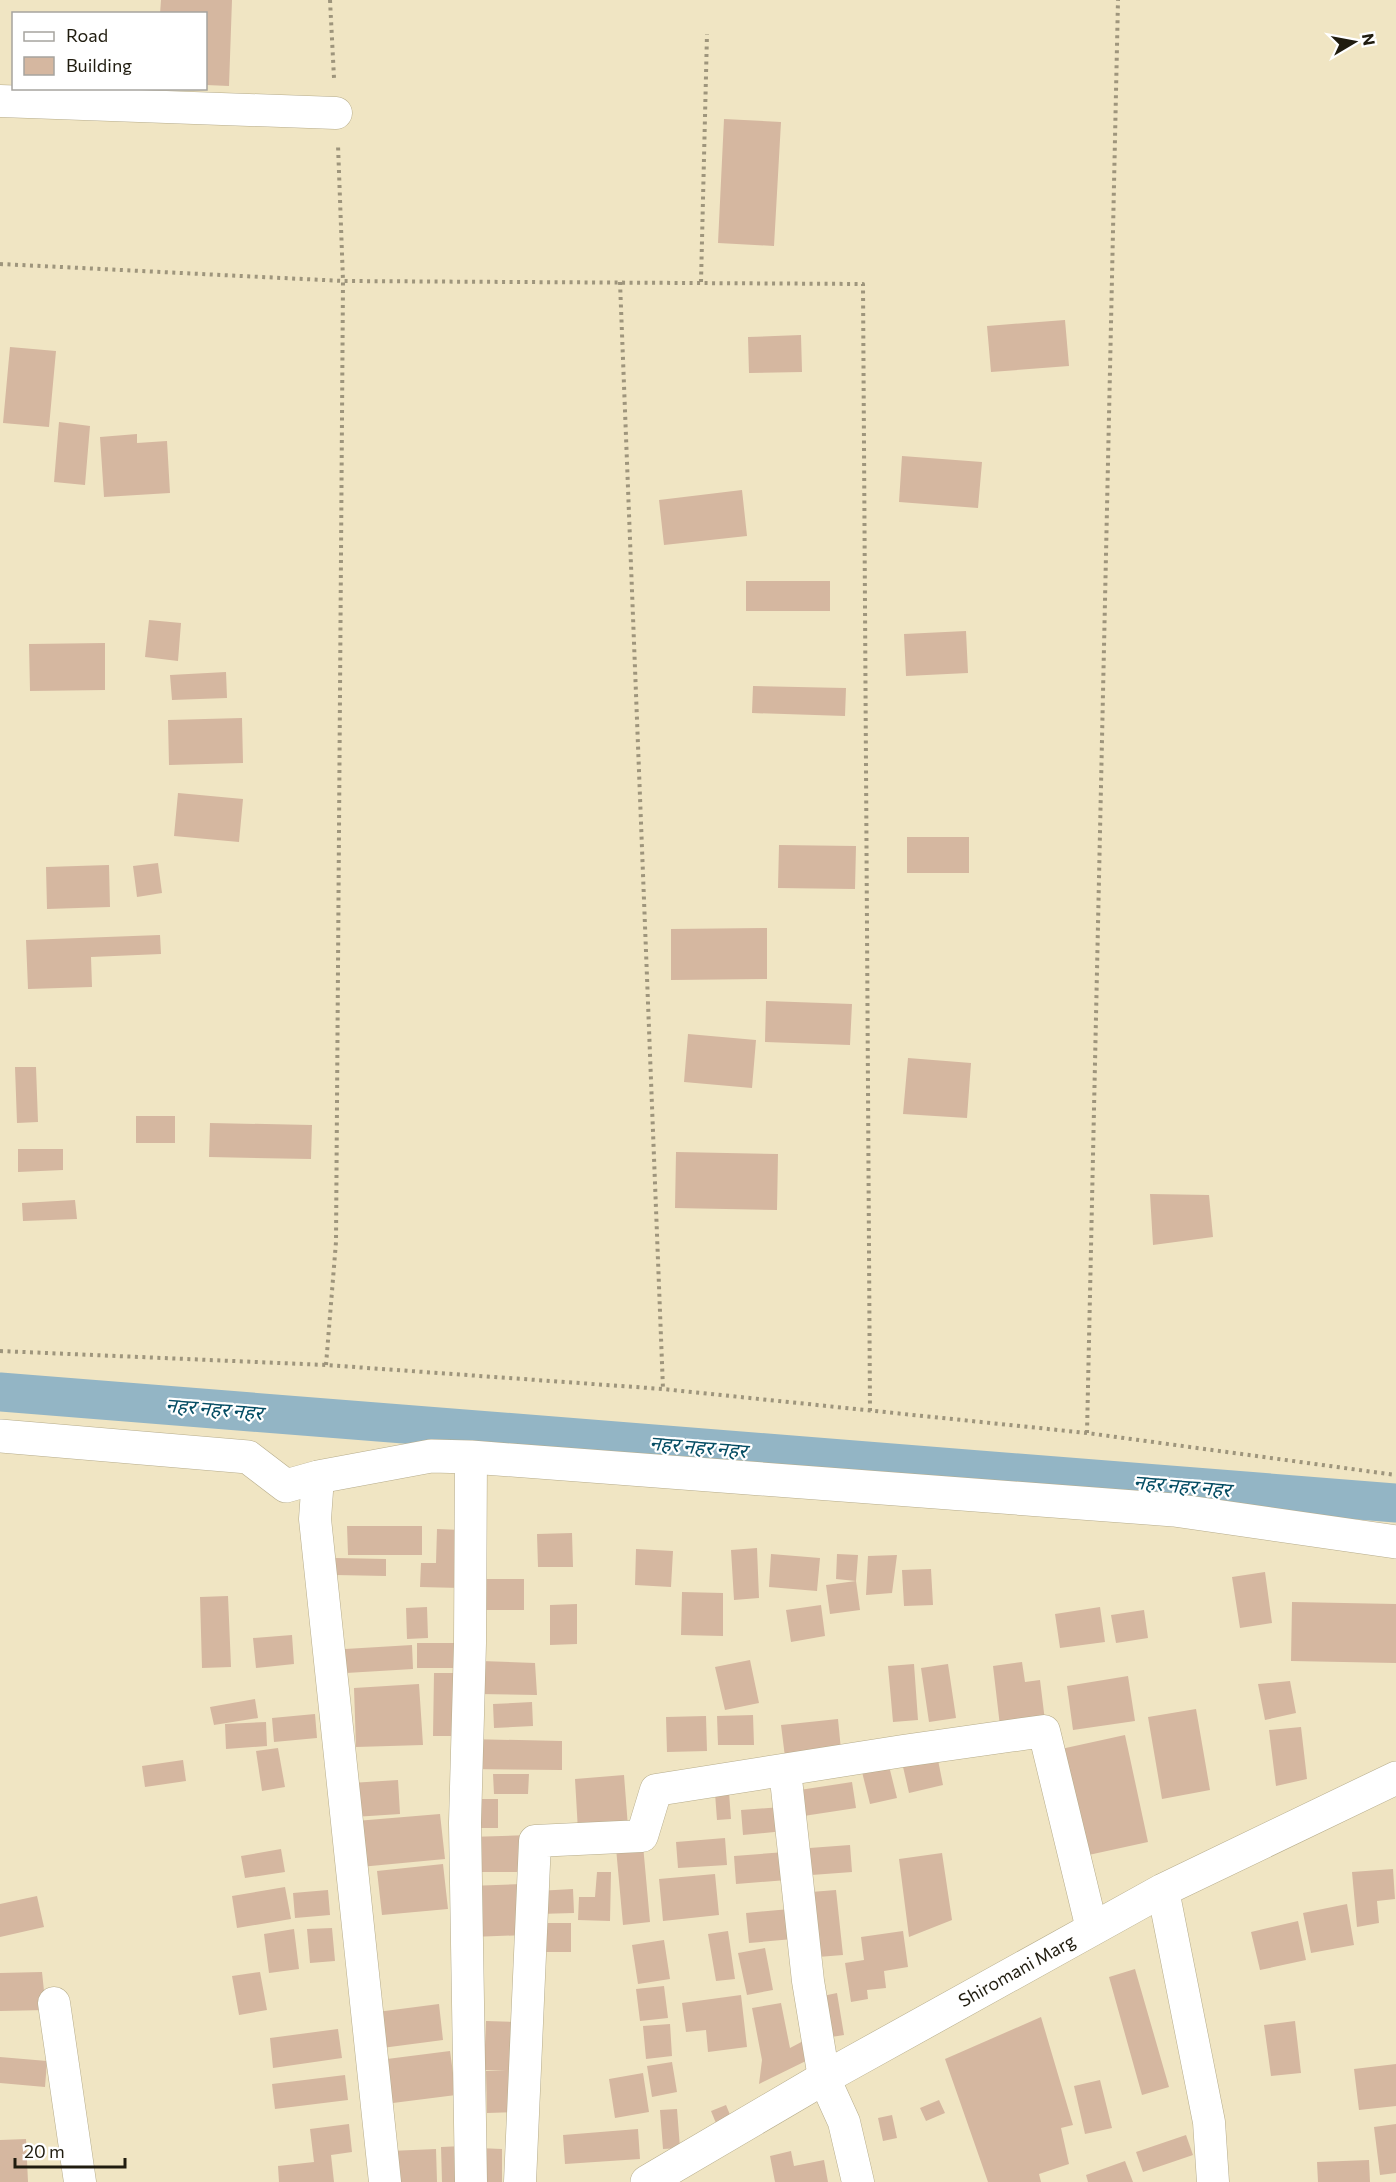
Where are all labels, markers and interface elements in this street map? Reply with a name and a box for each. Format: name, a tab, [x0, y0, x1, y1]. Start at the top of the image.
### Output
legend	[12, 12, 207, 90]
north arrow	[1324, 12, 1384, 72]
text: Road	[66, 24, 108, 46]
text: N	[1359, 32, 1380, 47]
text: Building	[66, 54, 132, 76]
water label: नहर नहर नहर	[165, 1392, 267, 1425]
water label: नहर नहर नहर	[649, 1430, 751, 1463]
water label: नहर नहर नहर	[1133, 1469, 1235, 1502]
street label: Shiromani Marg	[954, 1929, 1079, 2011]
scale bar	[15, 2131, 124, 2169]
text: 20 m	[24, 2140, 65, 2162]

